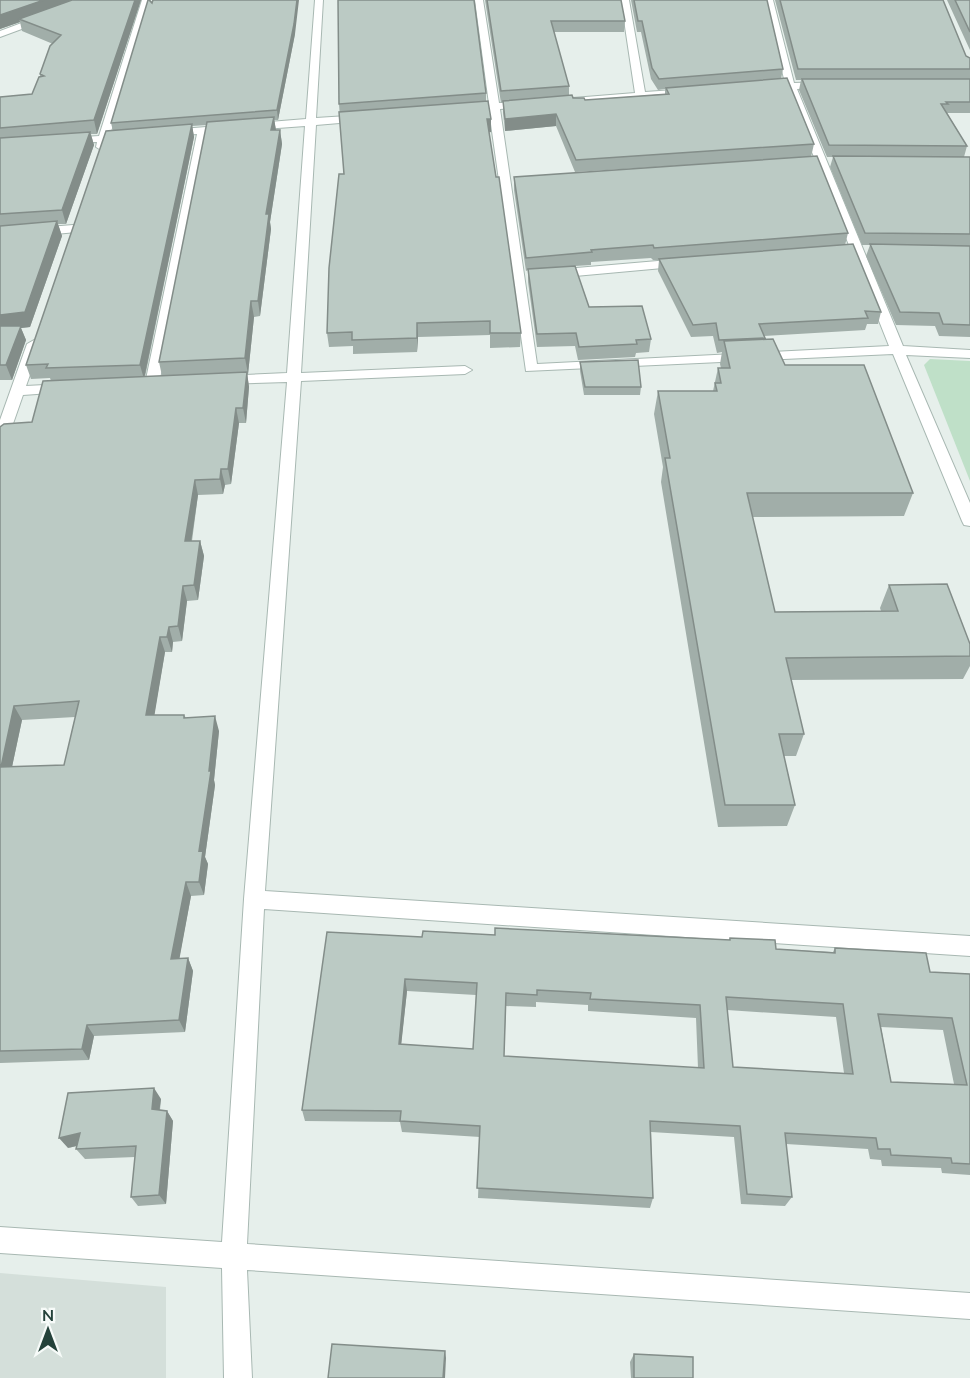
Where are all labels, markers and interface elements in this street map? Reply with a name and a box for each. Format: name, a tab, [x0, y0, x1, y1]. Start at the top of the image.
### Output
north arrow	[18, 1300, 78, 1360]
text: N	[42, 1305, 54, 1325]

